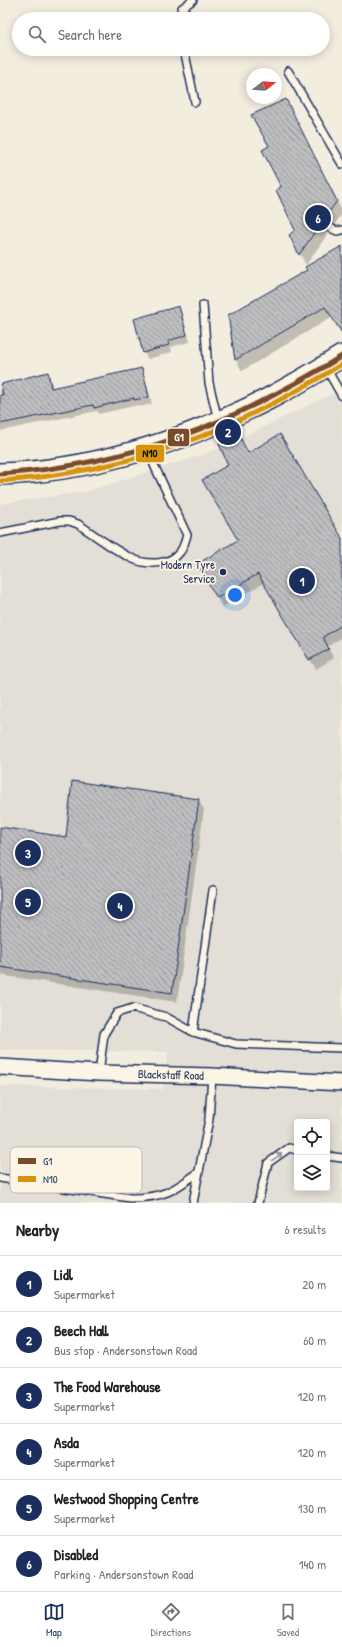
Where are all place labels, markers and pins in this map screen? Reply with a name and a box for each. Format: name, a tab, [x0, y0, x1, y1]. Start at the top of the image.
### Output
pin: 6	[305, 203, 331, 233]
pin: 2	[215, 417, 241, 447]
place label: Modern Tyre Service	[161, 556, 215, 587]
pin: 1	[289, 566, 315, 596]
marker: Modern Tyre Service	[218, 567, 228, 577]
pin: 3	[15, 838, 41, 868]
pin: 5	[15, 887, 41, 917]
pin: 4	[107, 891, 133, 921]

